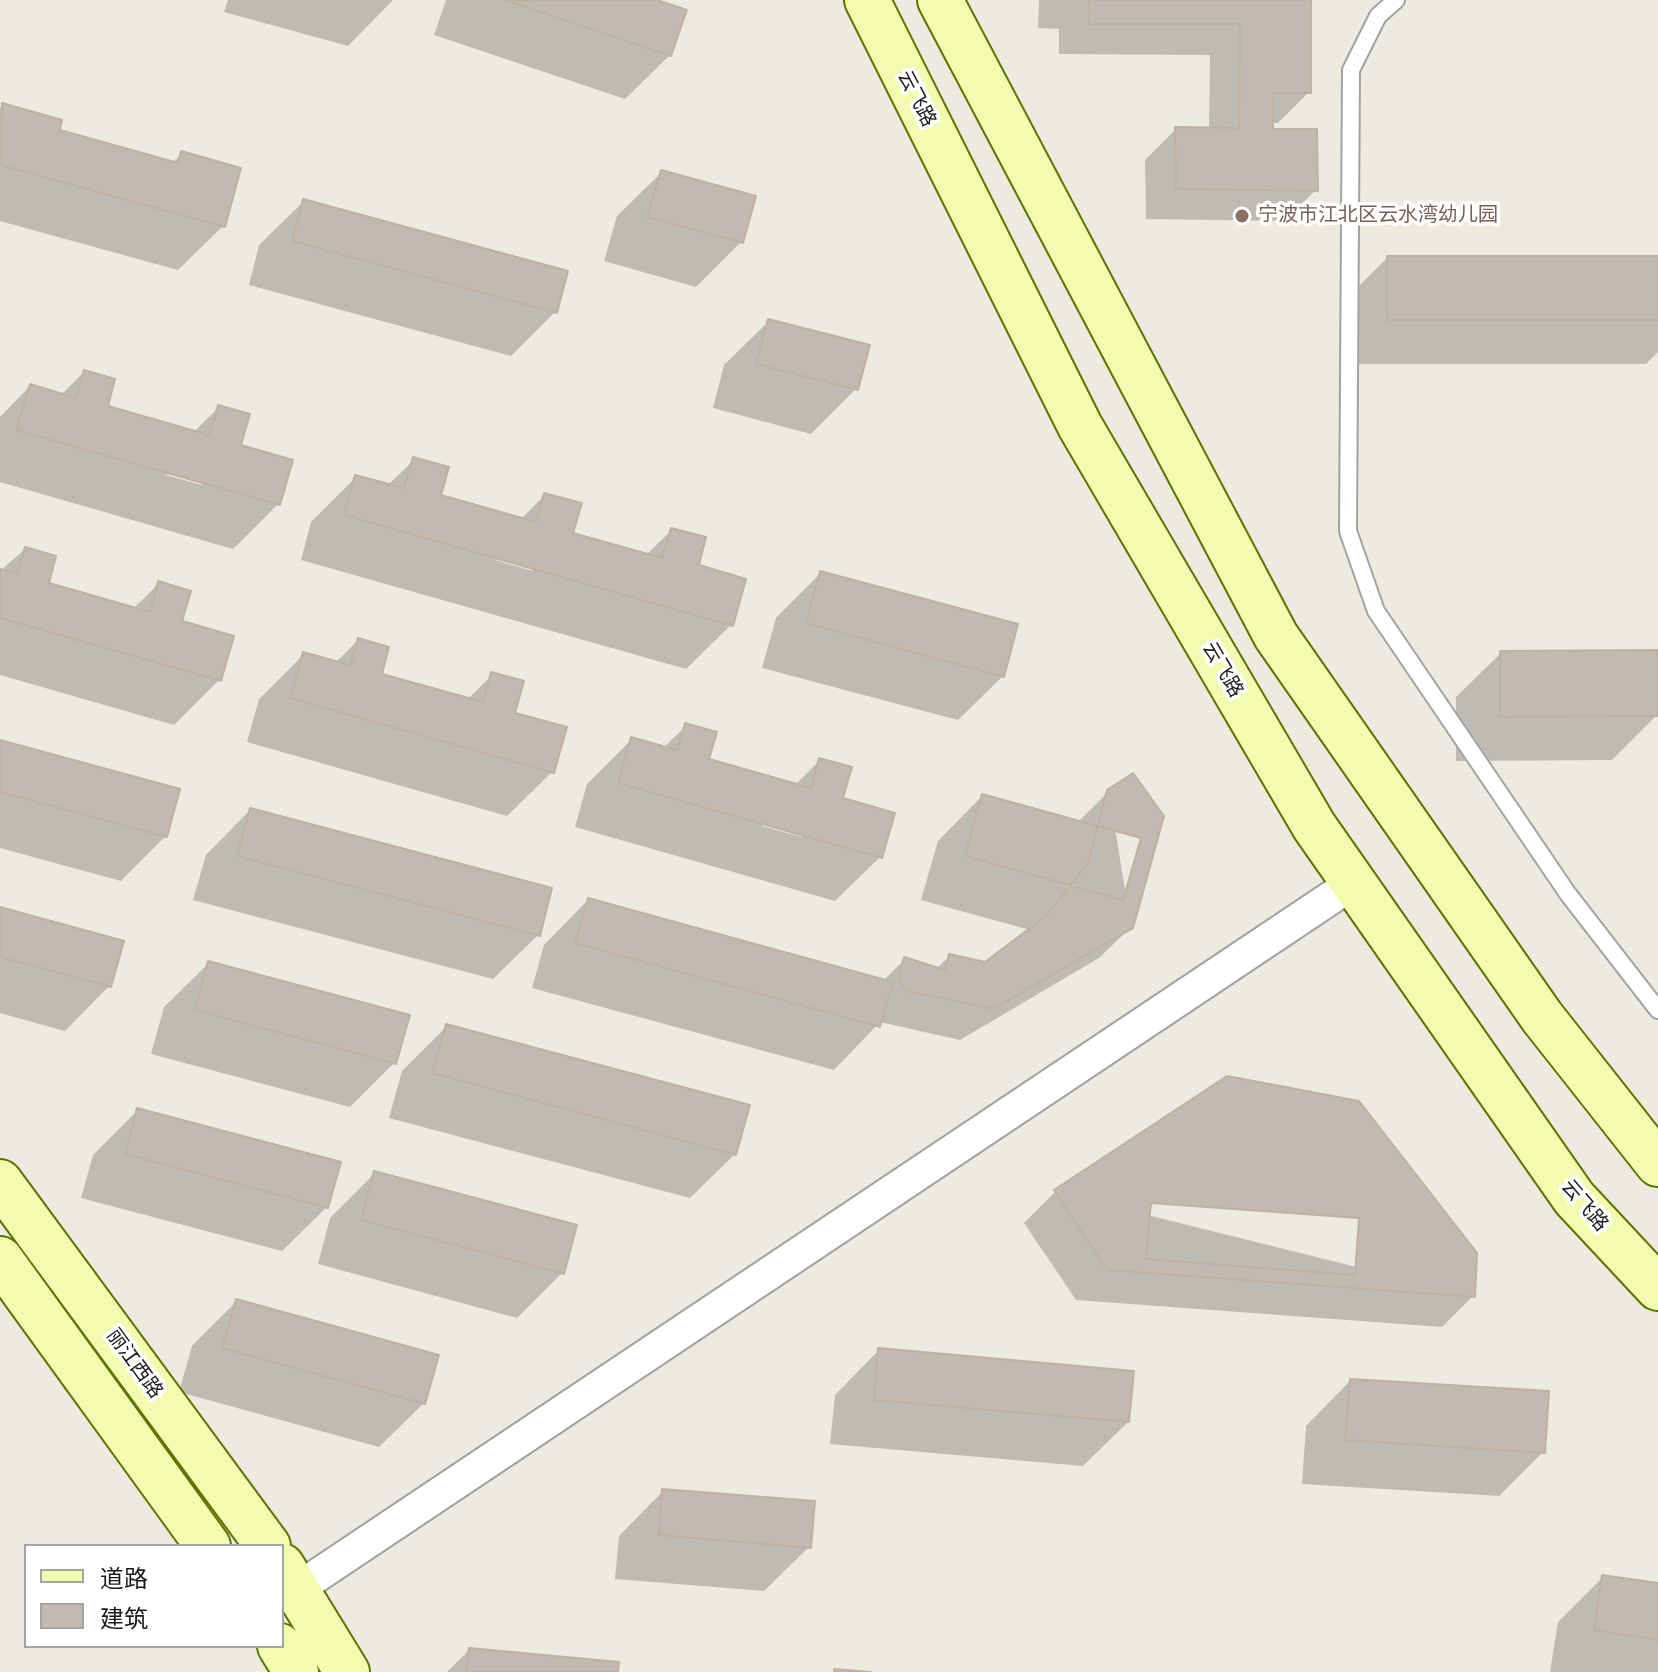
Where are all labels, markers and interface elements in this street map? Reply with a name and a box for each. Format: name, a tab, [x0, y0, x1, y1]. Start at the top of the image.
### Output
street label: 云飞路	[892, 67, 940, 131]
place label: 宁波市江北区云水湾幼儿园	[1258, 204, 1498, 228]
marker: 宁波市江北区云水湾幼儿园	[1233, 207, 1251, 225]
street label: 云飞路	[1197, 638, 1247, 702]
street label: 云飞路	[1556, 1175, 1612, 1237]
street label: 丽江西路	[101, 1325, 167, 1403]
legend	[24, 1544, 284, 1648]
text: 道路	[100, 1565, 148, 1594]
text: 建筑	[100, 1605, 148, 1634]

